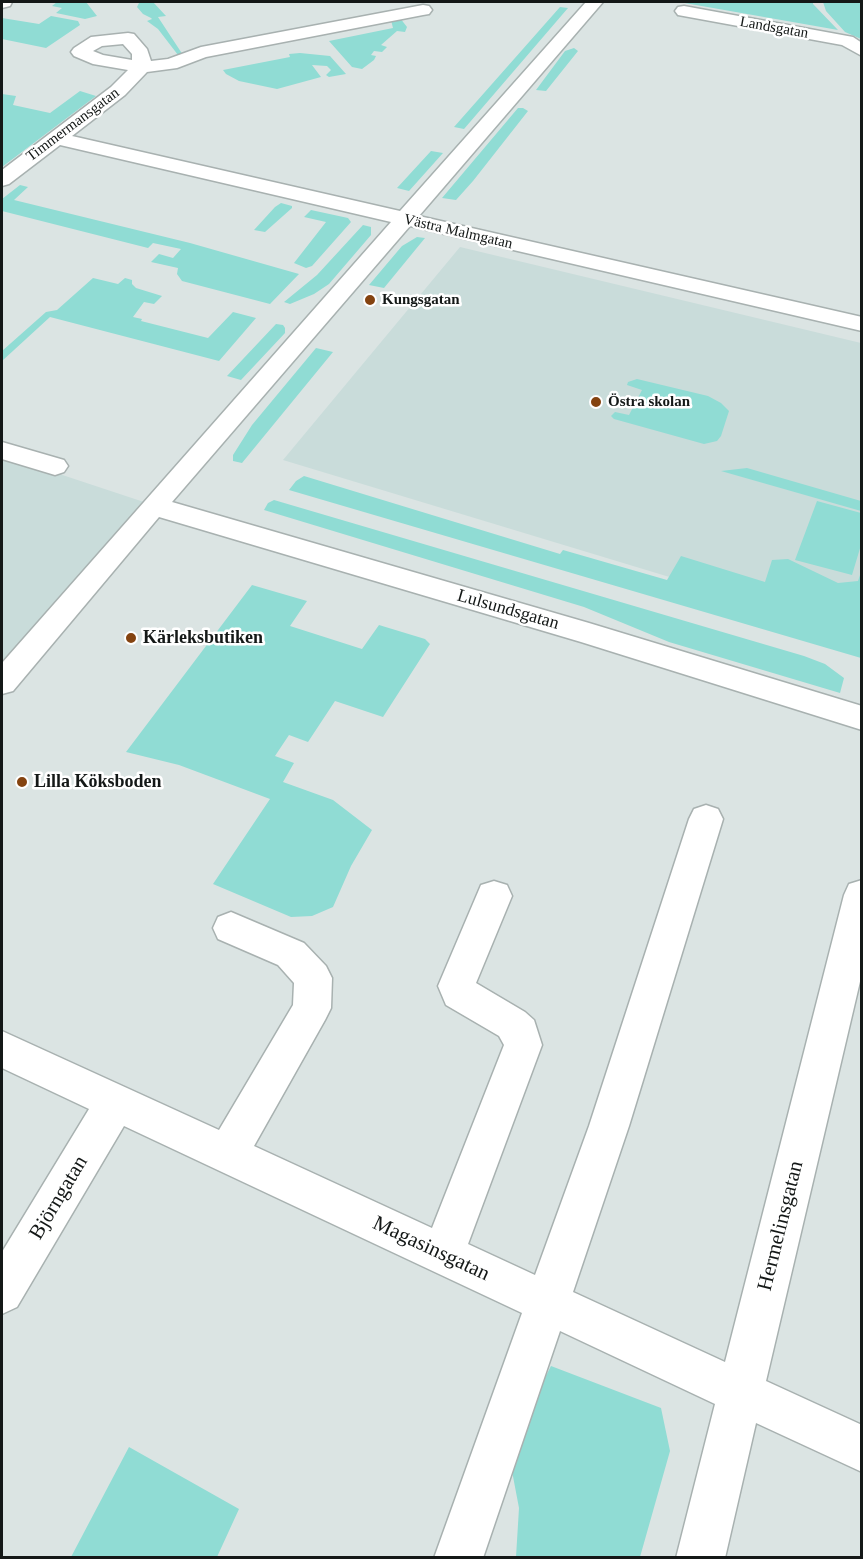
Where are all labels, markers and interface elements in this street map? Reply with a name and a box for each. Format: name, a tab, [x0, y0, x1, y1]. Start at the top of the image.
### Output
street label: Landsgatan	[738, 13, 810, 43]
street label: Timmermansgatan	[23, 84, 123, 166]
street label: Västra Malmgatan	[402, 211, 514, 253]
place label: Kungsgatan	[382, 291, 460, 309]
marker: Kungsgatan	[363, 293, 377, 307]
place label: Östra skolan	[608, 393, 690, 411]
marker: Östra skolan	[589, 395, 603, 409]
street label: Lulsundsgatan	[455, 585, 561, 635]
place label: Kärleksbutiken	[143, 627, 263, 649]
marker: Kärleksbutiken	[124, 631, 138, 645]
place label: Lilla Köksboden	[34, 771, 162, 793]
marker: Lilla Köksboden	[15, 775, 29, 789]
street label: Björngatan	[24, 1152, 94, 1244]
street label: Hermelinsgatan	[753, 1158, 809, 1294]
street label: Magasinsgatan	[369, 1211, 493, 1287]

